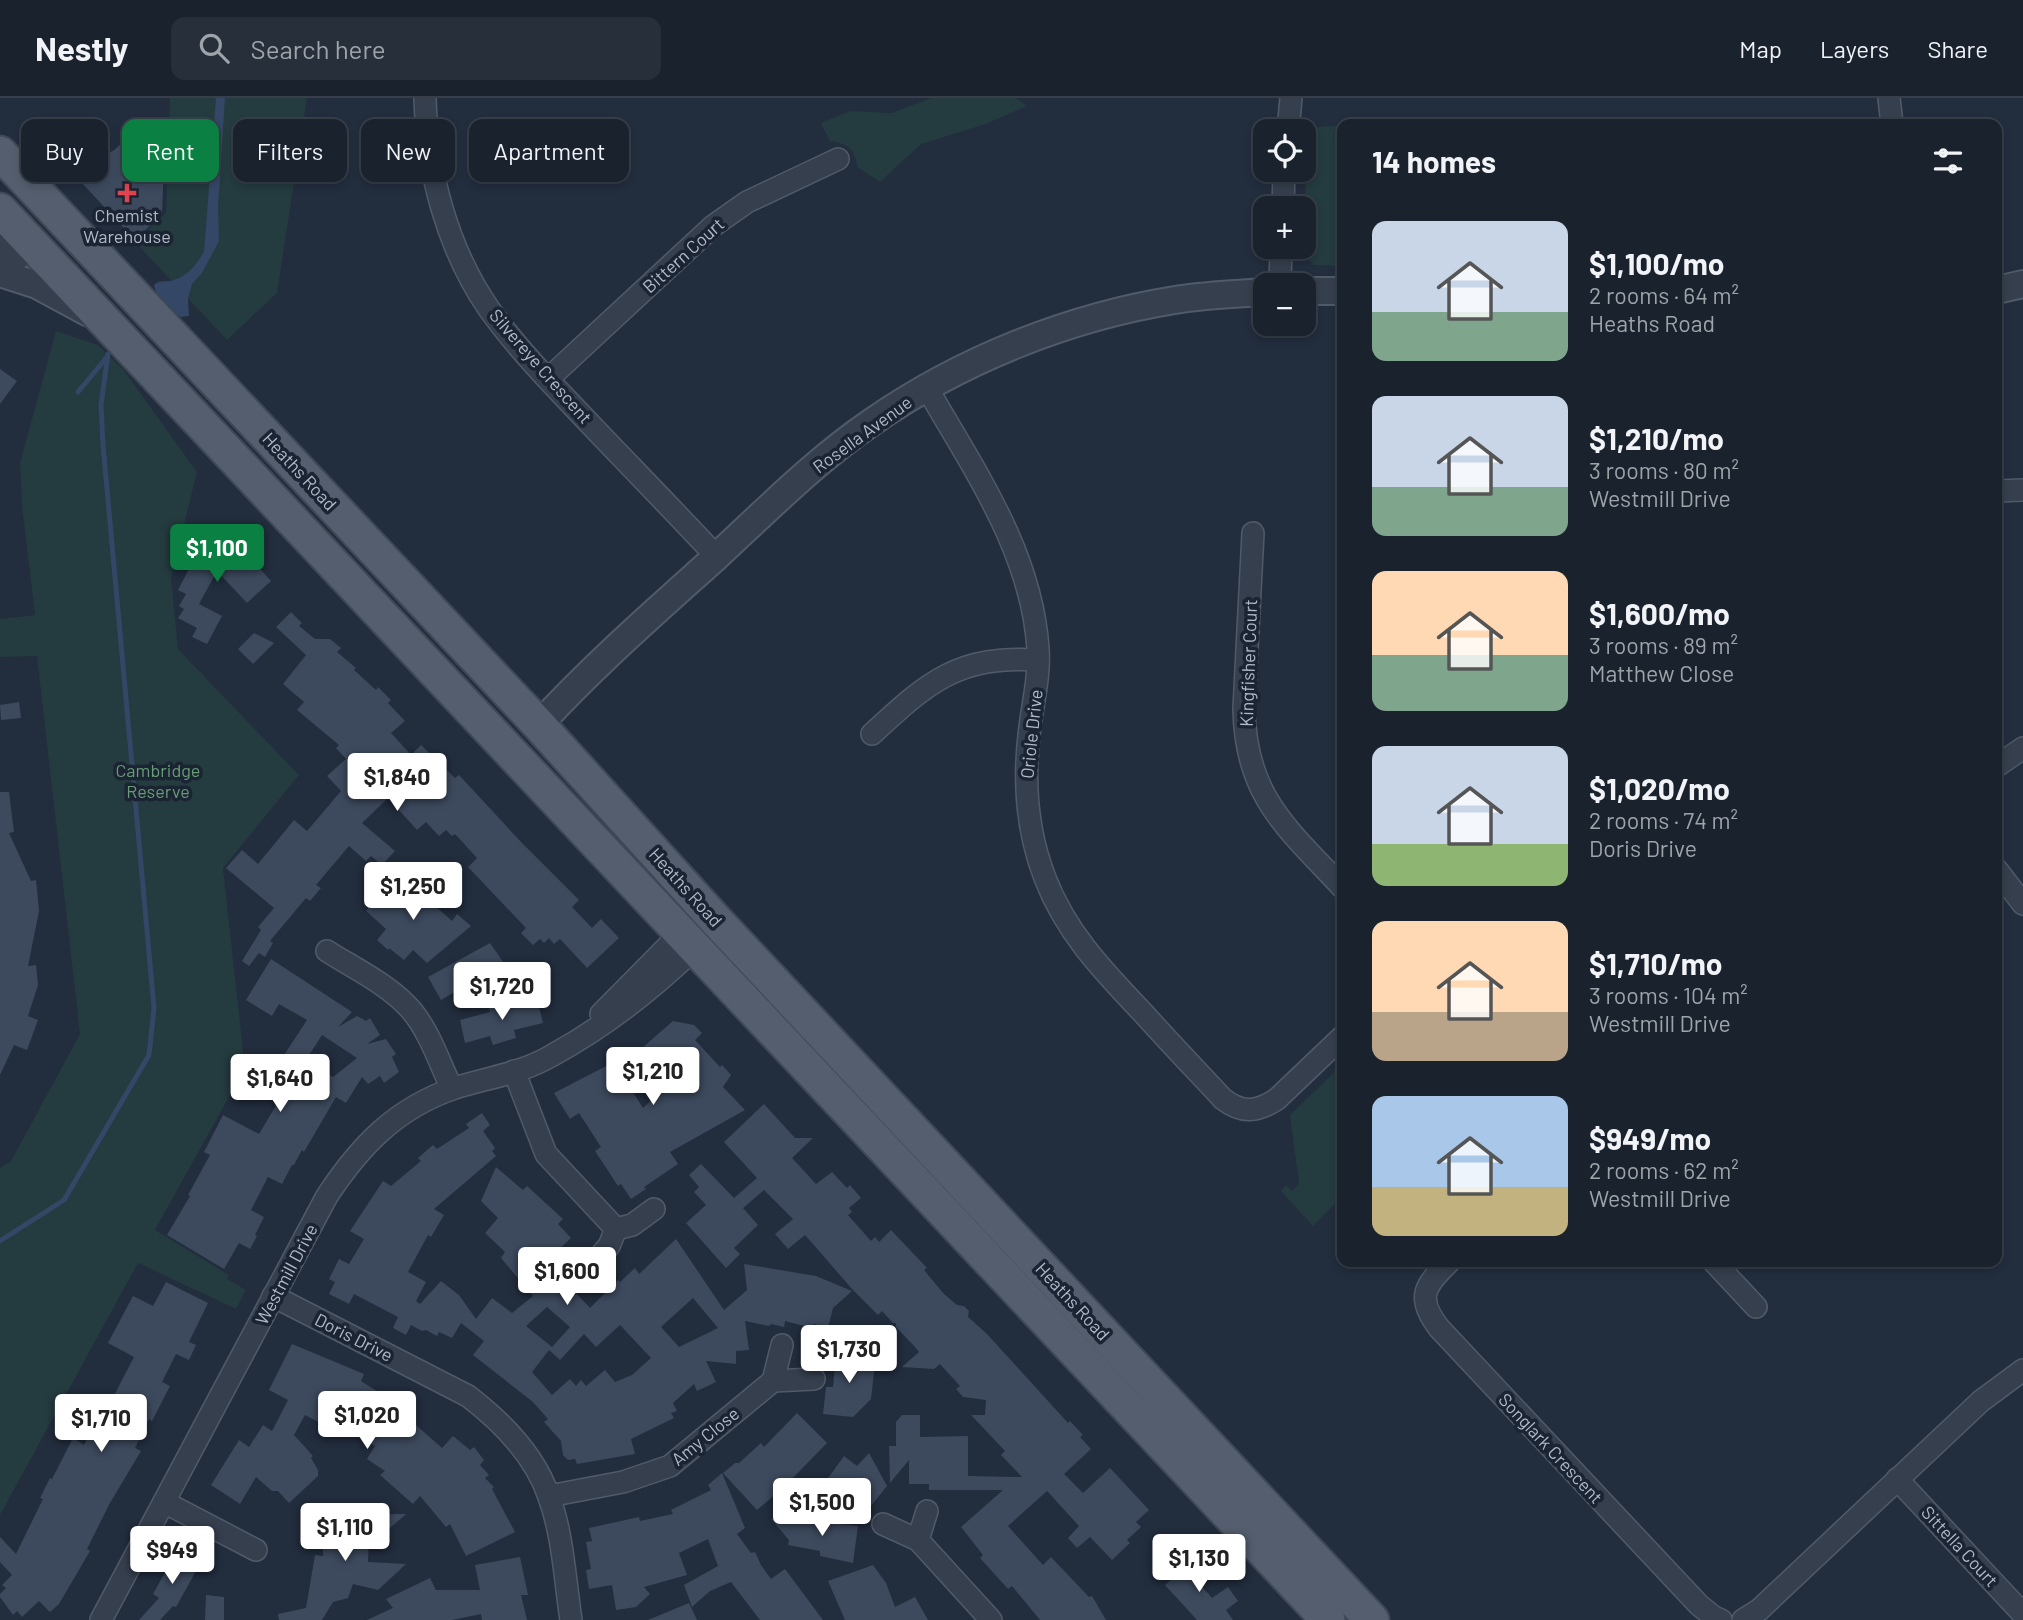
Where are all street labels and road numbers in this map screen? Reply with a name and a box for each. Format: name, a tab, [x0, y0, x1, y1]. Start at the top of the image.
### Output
street label: Bittern Court	[638, 213, 728, 297]
street label: Silvereye Crescent	[485, 304, 597, 428]
street label: Rosella Avenue	[808, 391, 916, 477]
street label: Heaths Road	[258, 427, 342, 515]
street label: Kingfisher Court	[1235, 599, 1261, 727]
street label: Oriole Drive	[1015, 688, 1047, 780]
street label: Heaths Road	[645, 843, 727, 931]
street label: Westmill Drive	[250, 1220, 322, 1328]
street label: Heaths Road	[1031, 1257, 1115, 1345]
street label: Doris Drive	[311, 1308, 397, 1366]
street label: Songlark Crescent	[1494, 1388, 1608, 1508]
street label: Amy Close	[667, 1402, 743, 1470]
street label: Sittella Court	[1917, 1501, 2003, 1591]

